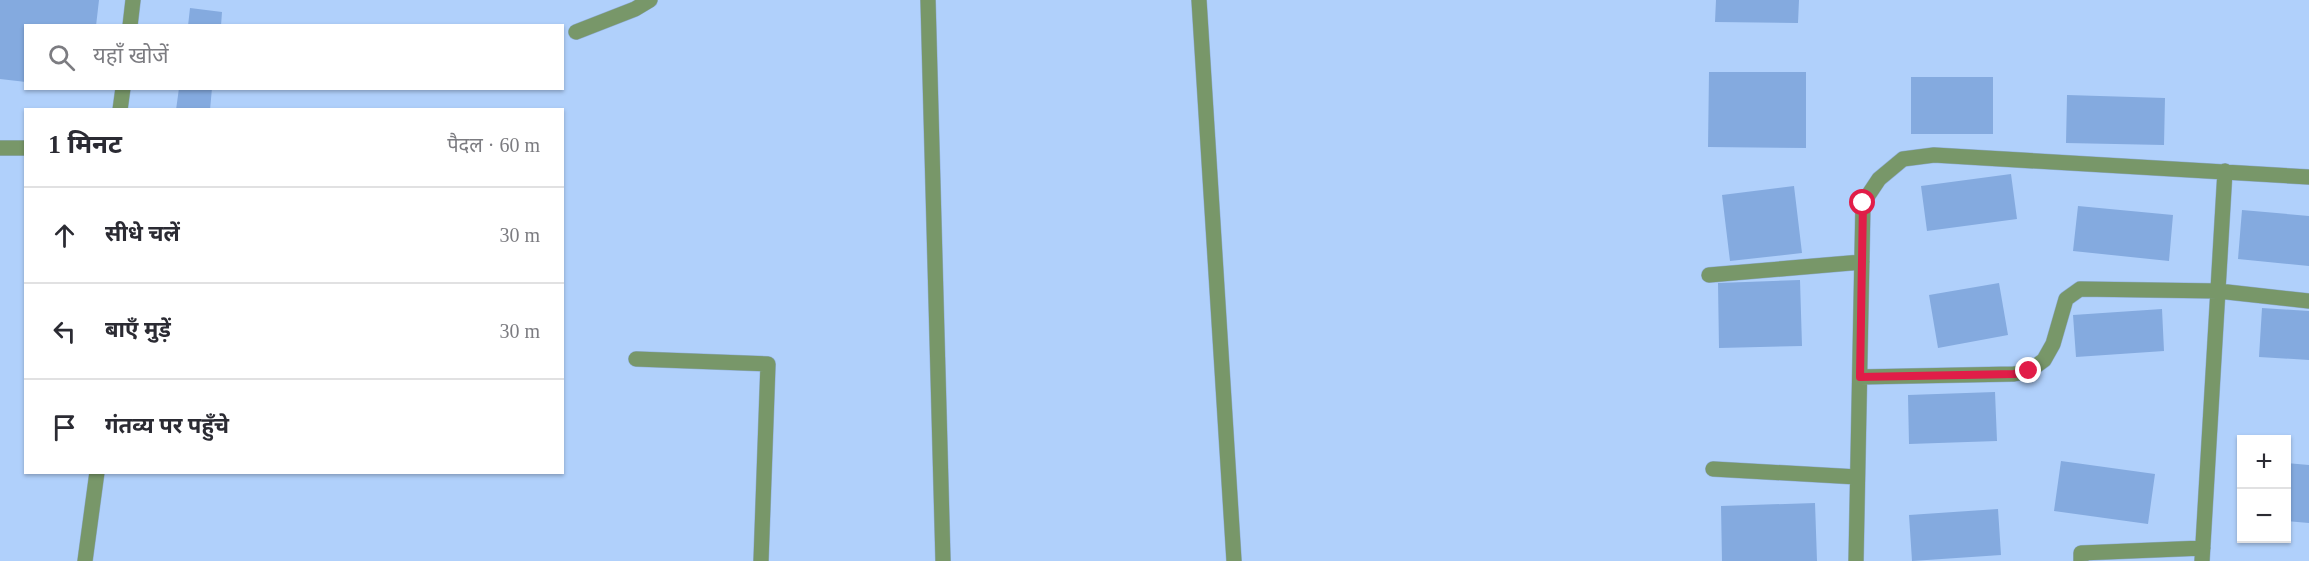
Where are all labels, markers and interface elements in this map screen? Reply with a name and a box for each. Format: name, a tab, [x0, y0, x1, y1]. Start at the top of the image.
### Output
search box	[24, 24, 564, 90]
icon: search	[45, 41, 78, 74]
text: यहाँ खोजें	[93, 43, 169, 68]
text: 1 मिनट	[48, 130, 122, 159]
text: पैदल · 60 m	[447, 134, 540, 156]
route start	[1849, 189, 1875, 215]
icon: ahead	[48, 219, 81, 252]
text: सीधे चलें	[105, 221, 180, 246]
text: 30 m	[499, 224, 540, 246]
icon: left	[48, 315, 81, 348]
text: बाएँ मुड़ें	[105, 317, 171, 342]
text: 30 m	[499, 320, 540, 342]
route end	[2015, 357, 2041, 383]
icon: arrive	[48, 411, 81, 444]
text: गंतव्य पर पहुँचे	[105, 413, 229, 438]
map controls	[2237, 435, 2291, 543]
button: +	[2237, 435, 2291, 489]
button: −	[2237, 489, 2291, 543]

